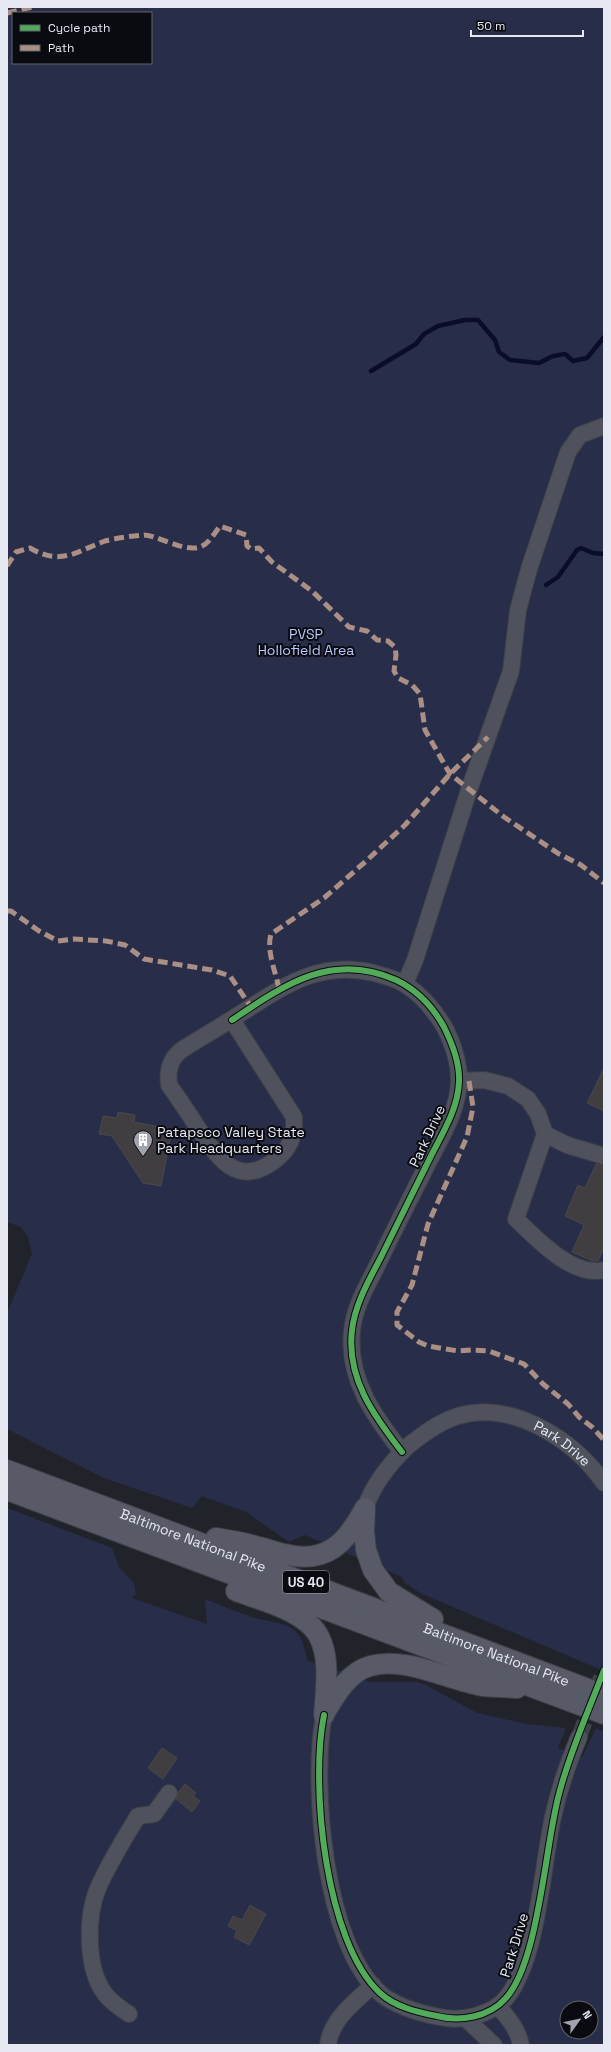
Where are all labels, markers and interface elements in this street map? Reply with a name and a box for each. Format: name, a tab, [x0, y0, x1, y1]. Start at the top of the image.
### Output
legend	[12, 12, 152, 64]
scale bar	[471, 12, 583, 38]
text: 50 m	[477, 18, 505, 34]
text: Cycle path	[48, 20, 110, 36]
text: Path	[48, 40, 74, 56]
park label: PVSP Hollofield Area	[258, 625, 354, 659]
street label: Park Drive	[405, 1102, 449, 1170]
place label: Patapsco Valley State Park Headquarters	[157, 1123, 305, 1157]
building icon: Patapsco Valley State Park Headquarters	[132, 1129, 154, 1157]
street label: Park Drive	[531, 1417, 595, 1470]
street label: Baltimore National Pike	[118, 1504, 269, 1576]
road number: US 40	[283, 1571, 329, 1593]
street label: Baltimore National Pike	[421, 1619, 572, 1690]
street label: Park Drive	[496, 1911, 532, 1979]
north arrow	[559, 2000, 599, 2040]
text: N	[580, 2008, 595, 2021]

